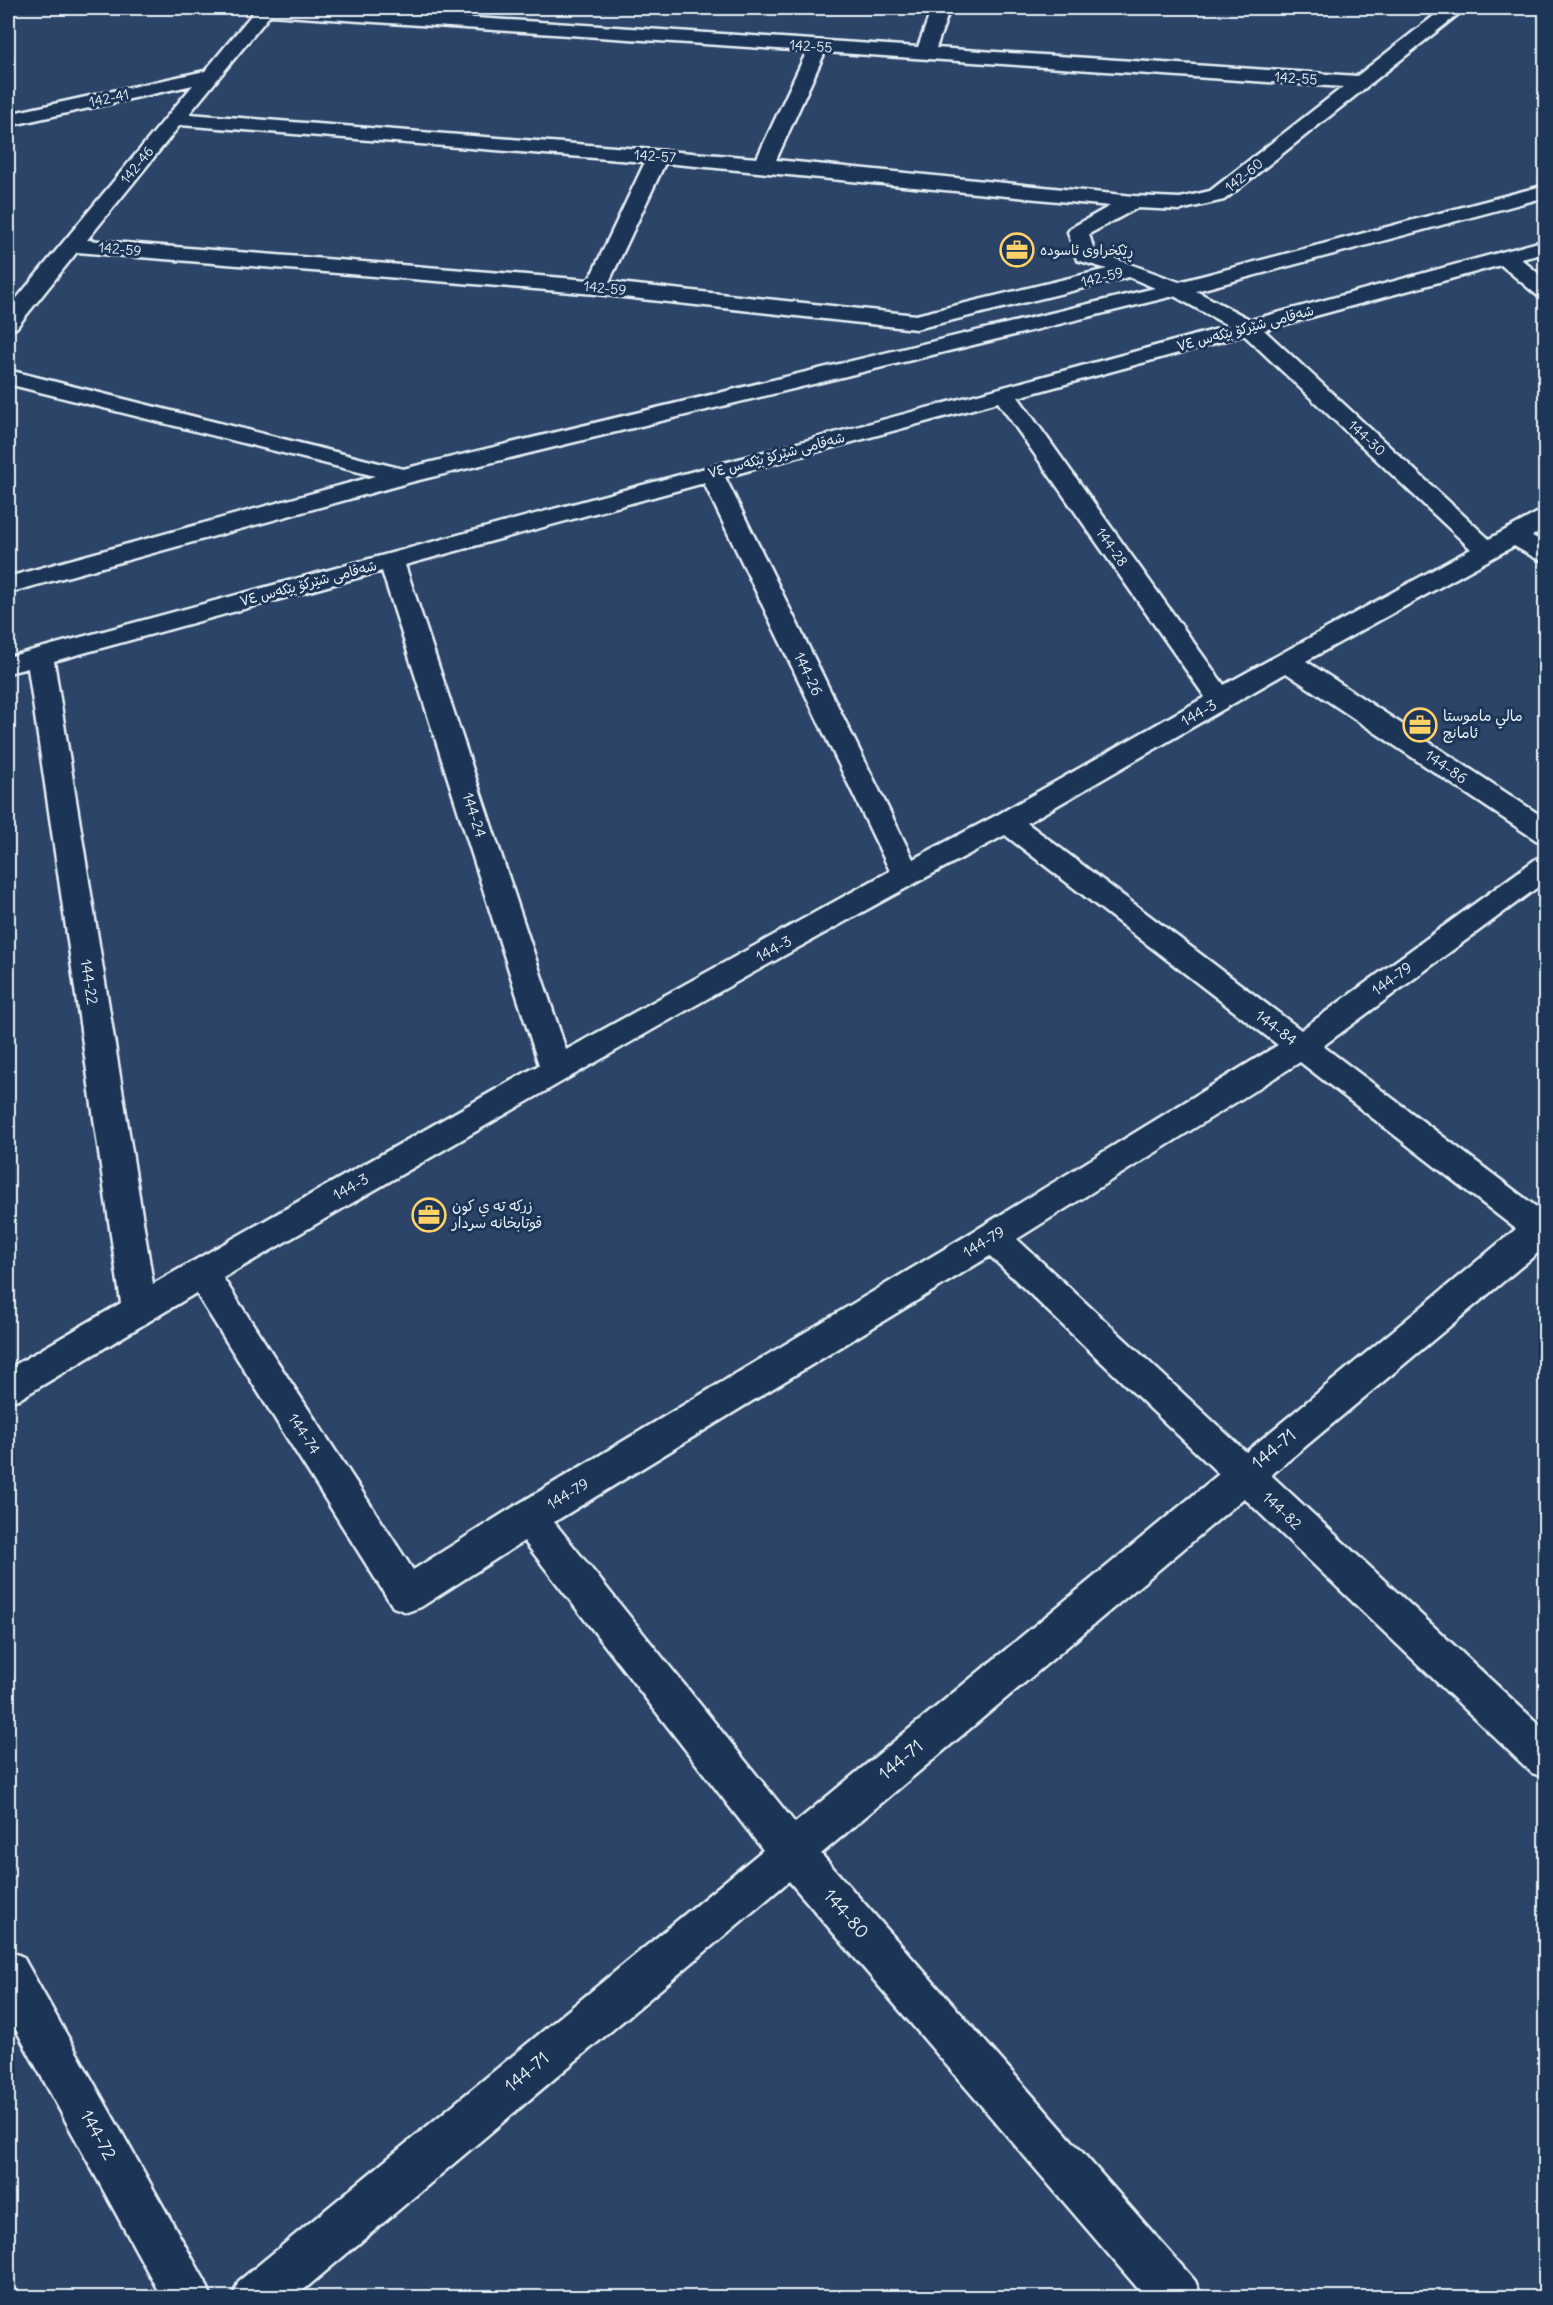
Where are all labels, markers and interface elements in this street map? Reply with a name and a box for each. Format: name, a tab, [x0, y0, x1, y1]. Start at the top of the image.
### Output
street label: 142-55	[789, 36, 833, 56]
street label: 142-55	[1274, 68, 1318, 88]
street label: 142-41	[87, 85, 131, 111]
street label: 142-46	[116, 143, 158, 187]
street label: 142-57	[634, 146, 677, 166]
street label: 142-60	[1221, 154, 1267, 196]
office icon: ڕێکخراوی ئاسودە	[999, 232, 1035, 268]
street label: 142-59	[98, 238, 142, 260]
place label: ڕێکخراوی ئاسودە	[1040, 241, 1133, 263]
street label: 142-59	[1079, 263, 1125, 291]
street label: 142-59	[583, 277, 627, 299]
street label: شەقامی شێرکۆ بێکەس ٧٤	[1174, 301, 1316, 355]
street label: 144-30	[1345, 416, 1389, 460]
street label: شەقامی شێرکۆ بێکەس ٧٤	[705, 428, 847, 482]
street label: 144-28	[1092, 524, 1132, 570]
street label: شەقامی شێرکۆ بێکەس ٧٤	[237, 556, 379, 610]
street label: 144-26	[790, 649, 827, 699]
street label: 144-3	[1178, 695, 1220, 730]
place label: مالي ماموستا ئامانج	[1443, 706, 1523, 743]
office icon: مالي ماموستا ئامانج	[1402, 707, 1438, 743]
street label: 144-86	[1421, 746, 1471, 788]
street label: 144-24	[458, 790, 491, 840]
street label: 144-3	[753, 931, 795, 966]
street label: 144-22	[77, 958, 102, 1006]
street label: 144-79	[1368, 958, 1416, 1000]
street label: 144-84	[1252, 1006, 1301, 1050]
street label: 144-3	[330, 1169, 372, 1204]
place label: زركه ته ي كون قوتابخانه سردار	[451, 1196, 542, 1232]
office icon: زركه ته ي كون قوتابخانه سردار	[411, 1197, 447, 1233]
street label: 144-79	[960, 1222, 1008, 1261]
street label: 144-74	[284, 1410, 325, 1458]
street label: 144-71	[1247, 1423, 1301, 1474]
street label: 144-79	[544, 1474, 592, 1513]
street label: 144-82	[1259, 1488, 1306, 1533]
street label: 144-71	[874, 1734, 928, 1785]
street label: 144-80	[819, 1884, 874, 1943]
street label: 144-71	[500, 2046, 554, 2097]
street label: 144-72	[75, 2106, 122, 2164]

